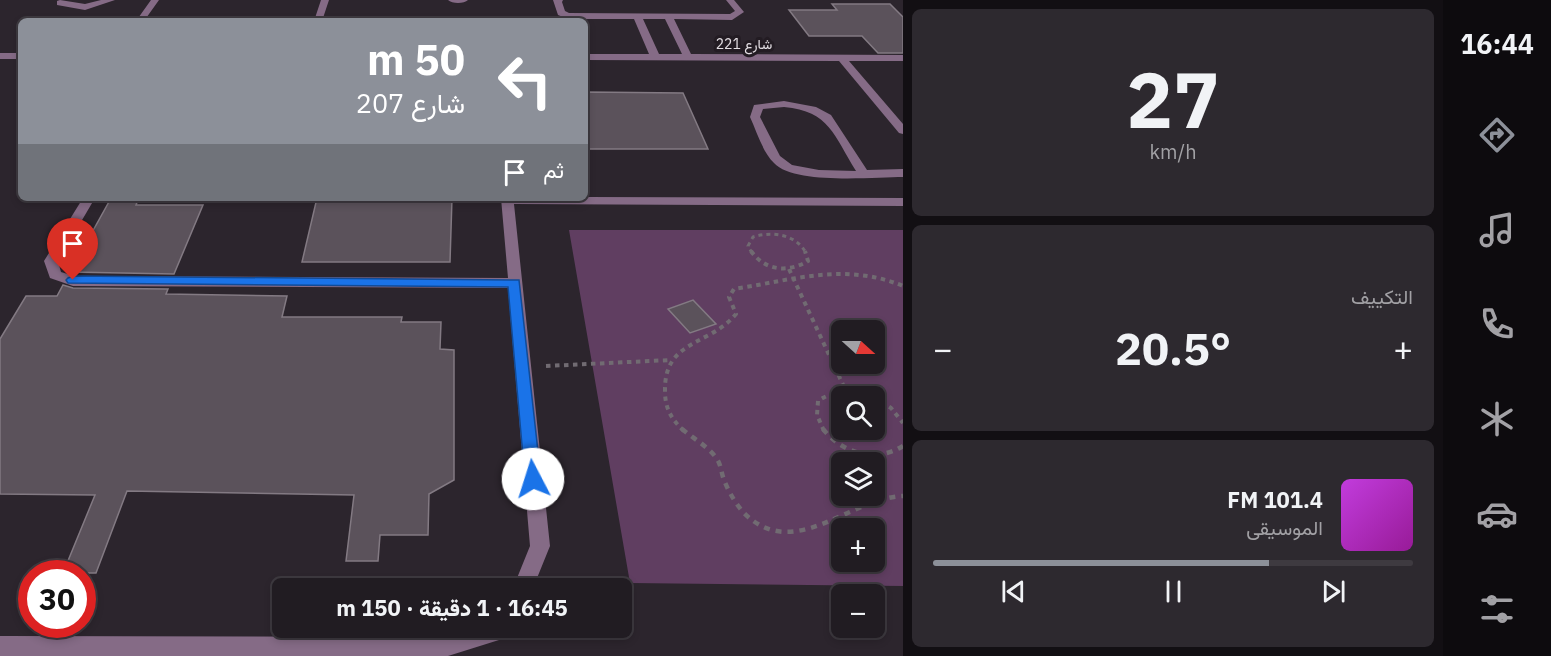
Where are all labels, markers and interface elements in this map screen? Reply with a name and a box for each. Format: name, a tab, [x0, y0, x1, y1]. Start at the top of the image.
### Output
text: 16:44	[1460, 26, 1534, 61]
text: 50 m	[367, 32, 465, 87]
street label: شارع 221	[716, 35, 772, 55]
icon: left	[486, 42, 564, 120]
text: 27	[1126, 48, 1220, 149]
text: شارع 207	[356, 85, 465, 120]
icon: directions	[1476, 114, 1518, 156]
text: km/h	[1149, 138, 1197, 165]
text: ثم	[543, 155, 564, 184]
icon: arrive	[498, 156, 531, 189]
icon: music	[1476, 209, 1518, 251]
pin	[47, 218, 98, 280]
icon: arrive	[56, 227, 89, 260]
text: التكييف	[1351, 283, 1413, 310]
icon: phone	[1476, 303, 1518, 345]
text: 20.5°	[1115, 319, 1231, 377]
north arrow	[831, 320, 885, 374]
map controls	[831, 320, 885, 638]
text: −	[933, 327, 953, 370]
text: +	[1393, 327, 1413, 370]
button: search	[831, 386, 885, 440]
icon: climate	[1476, 398, 1518, 440]
position arrow	[501, 447, 565, 511]
button: layers	[831, 452, 885, 506]
text: 101.4 FM	[1227, 485, 1323, 514]
icon: car	[1476, 493, 1518, 535]
text: الموسيقى	[1246, 514, 1323, 541]
button: +	[831, 518, 885, 572]
speed limit sign: 30	[18, 560, 96, 638]
icon: previous	[997, 575, 1030, 608]
icon: pause	[1157, 575, 1190, 608]
icon: next	[1317, 575, 1350, 608]
button: −	[831, 584, 885, 638]
icon: filters	[1476, 588, 1518, 630]
text: 16:45 · 1 دقيقة · 150 m	[336, 593, 568, 622]

